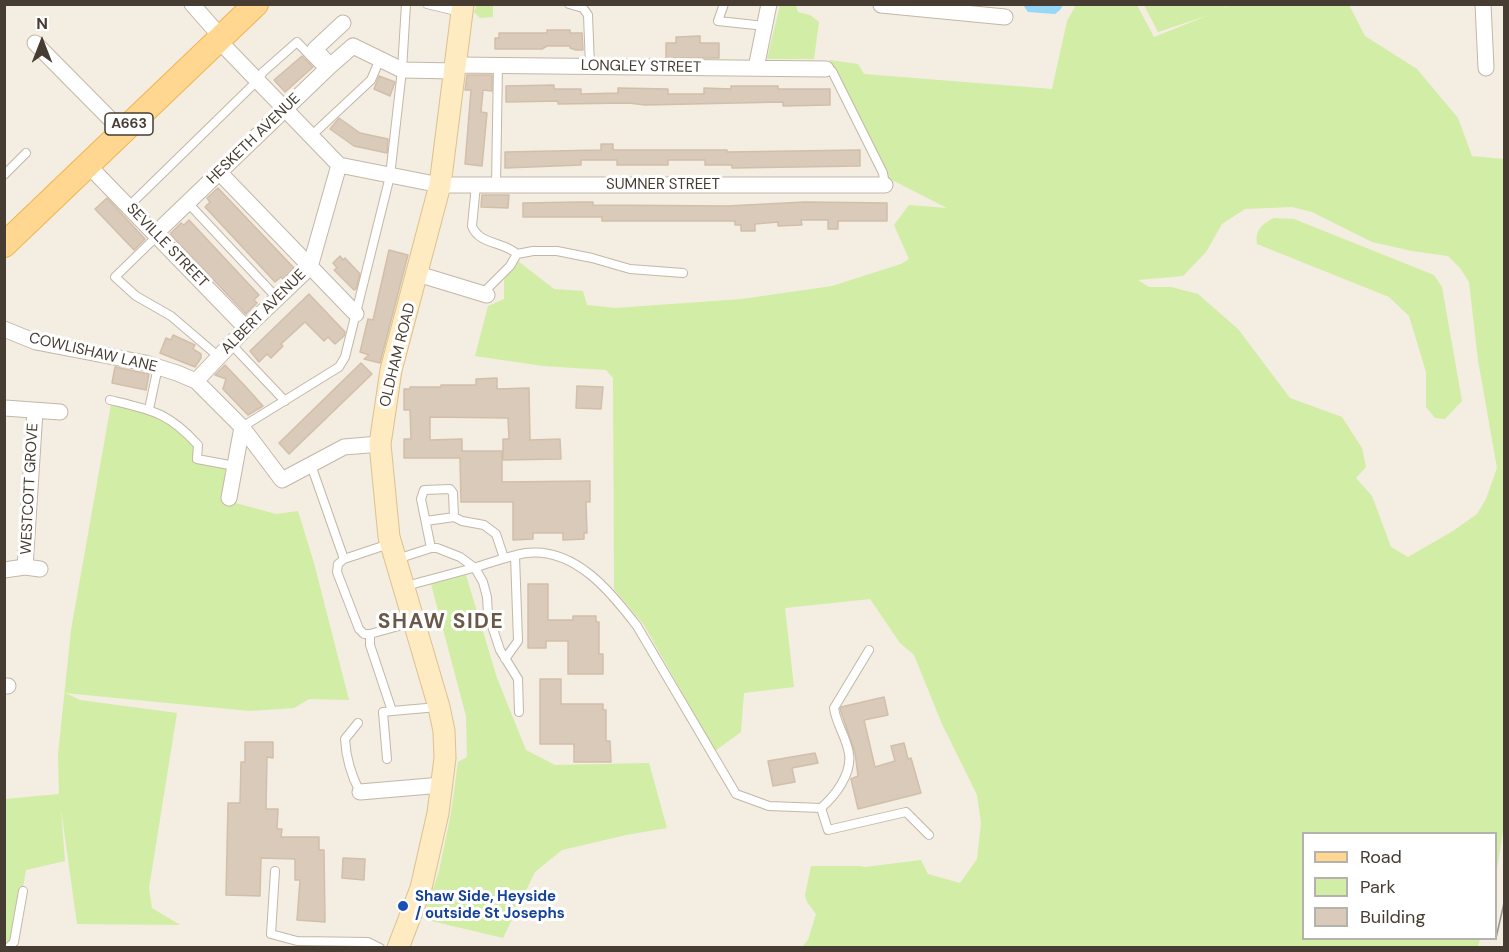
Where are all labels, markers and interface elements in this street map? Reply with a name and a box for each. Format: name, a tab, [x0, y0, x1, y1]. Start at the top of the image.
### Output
north arrow	[12, 12, 72, 72]
text: N	[36, 13, 48, 34]
street label: LONGLEY STREET	[581, 57, 701, 77]
street label: HESKETH AVENUE	[204, 90, 304, 188]
road number: A663	[105, 113, 153, 135]
street label: SUMNER STREET	[606, 176, 720, 194]
street label: SEVILLE STREET	[122, 200, 212, 292]
street label: ALBERT AVENUE	[218, 266, 310, 358]
street label: OLDHAM ROAD	[376, 301, 420, 409]
street label: COWLISHAW LANE	[27, 330, 159, 376]
street label: WESTCOTT GROVE	[18, 423, 42, 555]
district label: SHAW SIDE	[378, 609, 504, 635]
legend	[1302, 832, 1497, 940]
text: Road	[1360, 845, 1402, 869]
text: Park	[1360, 875, 1396, 899]
place label: Shaw Side, Heyside / outside St Josephs	[415, 888, 565, 923]
marker: Shaw Side, Heyside / outside St Josephs	[396, 899, 410, 913]
text: Building	[1360, 905, 1425, 929]

